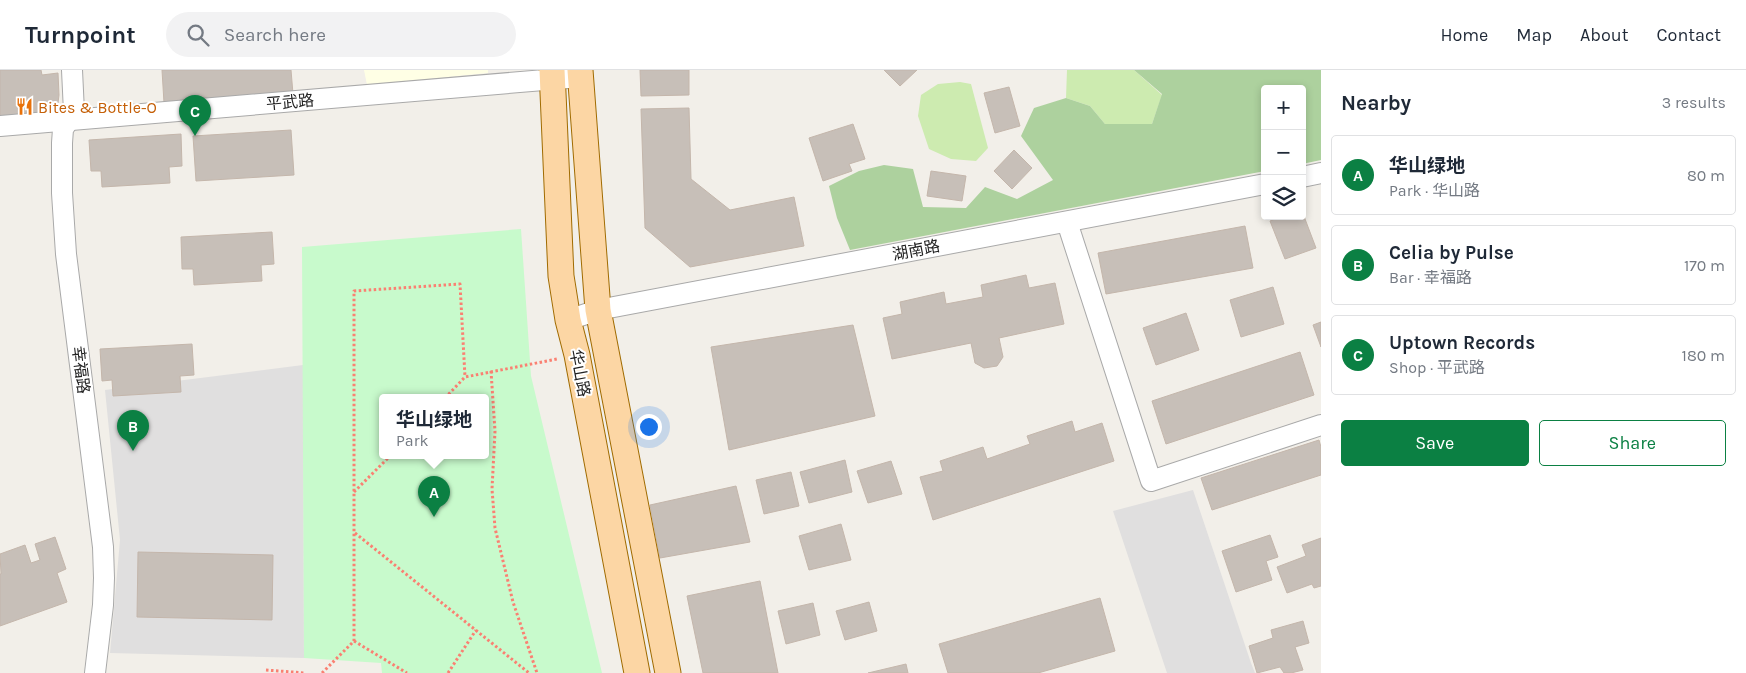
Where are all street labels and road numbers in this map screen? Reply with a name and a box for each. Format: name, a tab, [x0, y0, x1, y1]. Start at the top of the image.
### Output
street label: 平武路	[265, 90, 315, 114]
street label: 湖南路	[891, 236, 941, 264]
street label: 幸福路	[69, 345, 93, 395]
street label: 华山路	[566, 348, 594, 398]

